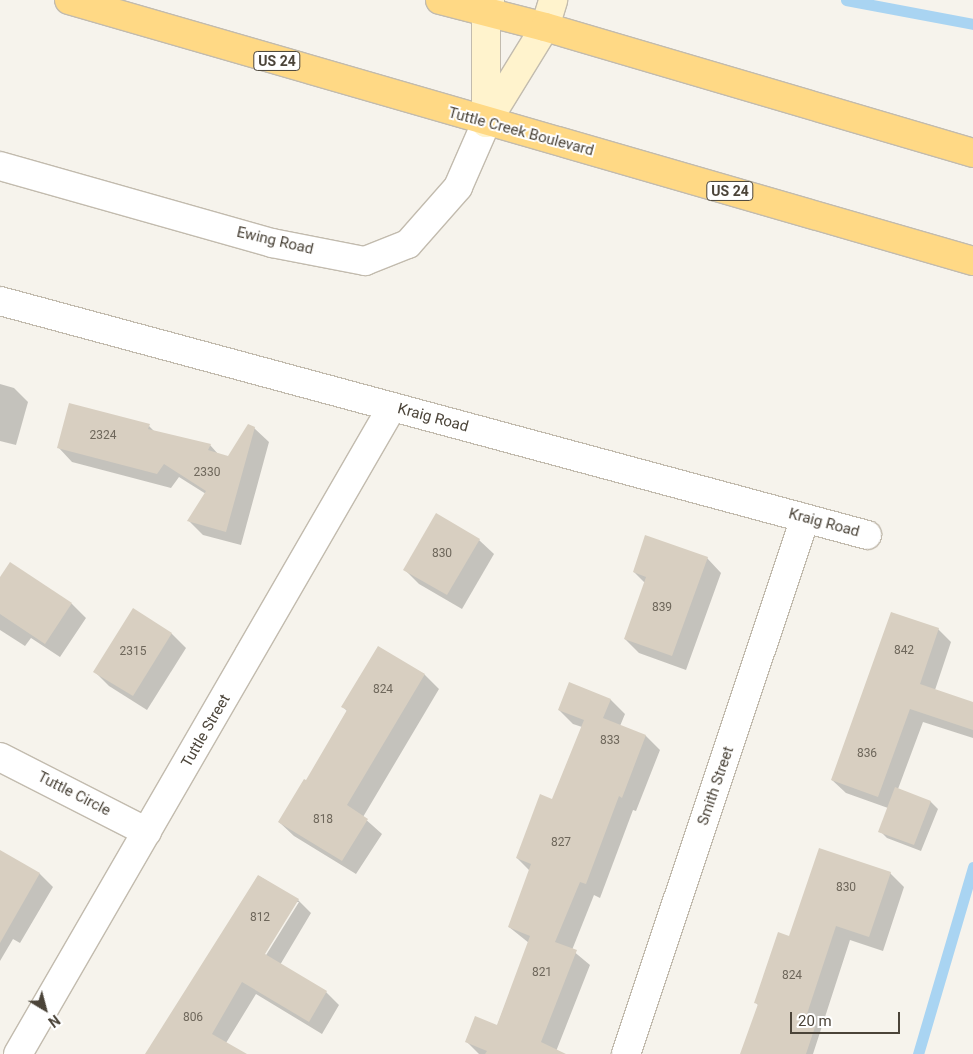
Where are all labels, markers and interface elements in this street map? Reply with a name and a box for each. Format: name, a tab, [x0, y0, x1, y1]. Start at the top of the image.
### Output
road number: US 24	[253, 49, 301, 72]
street label: Tuttle Creek Boulevard	[446, 104, 596, 160]
road number: US 24	[706, 180, 754, 202]
street label: Ewing Road	[235, 223, 315, 259]
street label: Kraig Road	[396, 400, 470, 436]
house number: 2324	[90, 429, 116, 443]
house number: 2330	[194, 466, 220, 480]
street label: Kraig Road	[787, 505, 861, 541]
house number: 830	[432, 547, 452, 561]
house number: 839	[652, 601, 672, 615]
house number: 842	[894, 644, 914, 658]
house number: 2315	[120, 645, 146, 659]
house number: 824	[373, 683, 393, 697]
street label: Tuttle Street	[178, 691, 234, 771]
house number: 833	[600, 734, 620, 748]
street label: Smith Street	[694, 744, 738, 828]
house number: 836	[857, 747, 877, 761]
street label: Tuttle Circle	[35, 768, 113, 820]
house number: 818	[313, 813, 333, 827]
house number: 827	[551, 836, 571, 850]
house number: 830	[836, 881, 856, 895]
house number: 812	[250, 911, 270, 925]
house number: 821	[532, 966, 552, 980]
house number: 824	[782, 969, 802, 983]
north arrow	[20, 984, 70, 1034]
scale bar	[793, 1002, 903, 1034]
house number: 806	[183, 1011, 203, 1025]
text: N	[45, 1012, 63, 1030]
text: 20 m	[798, 1012, 832, 1030]

